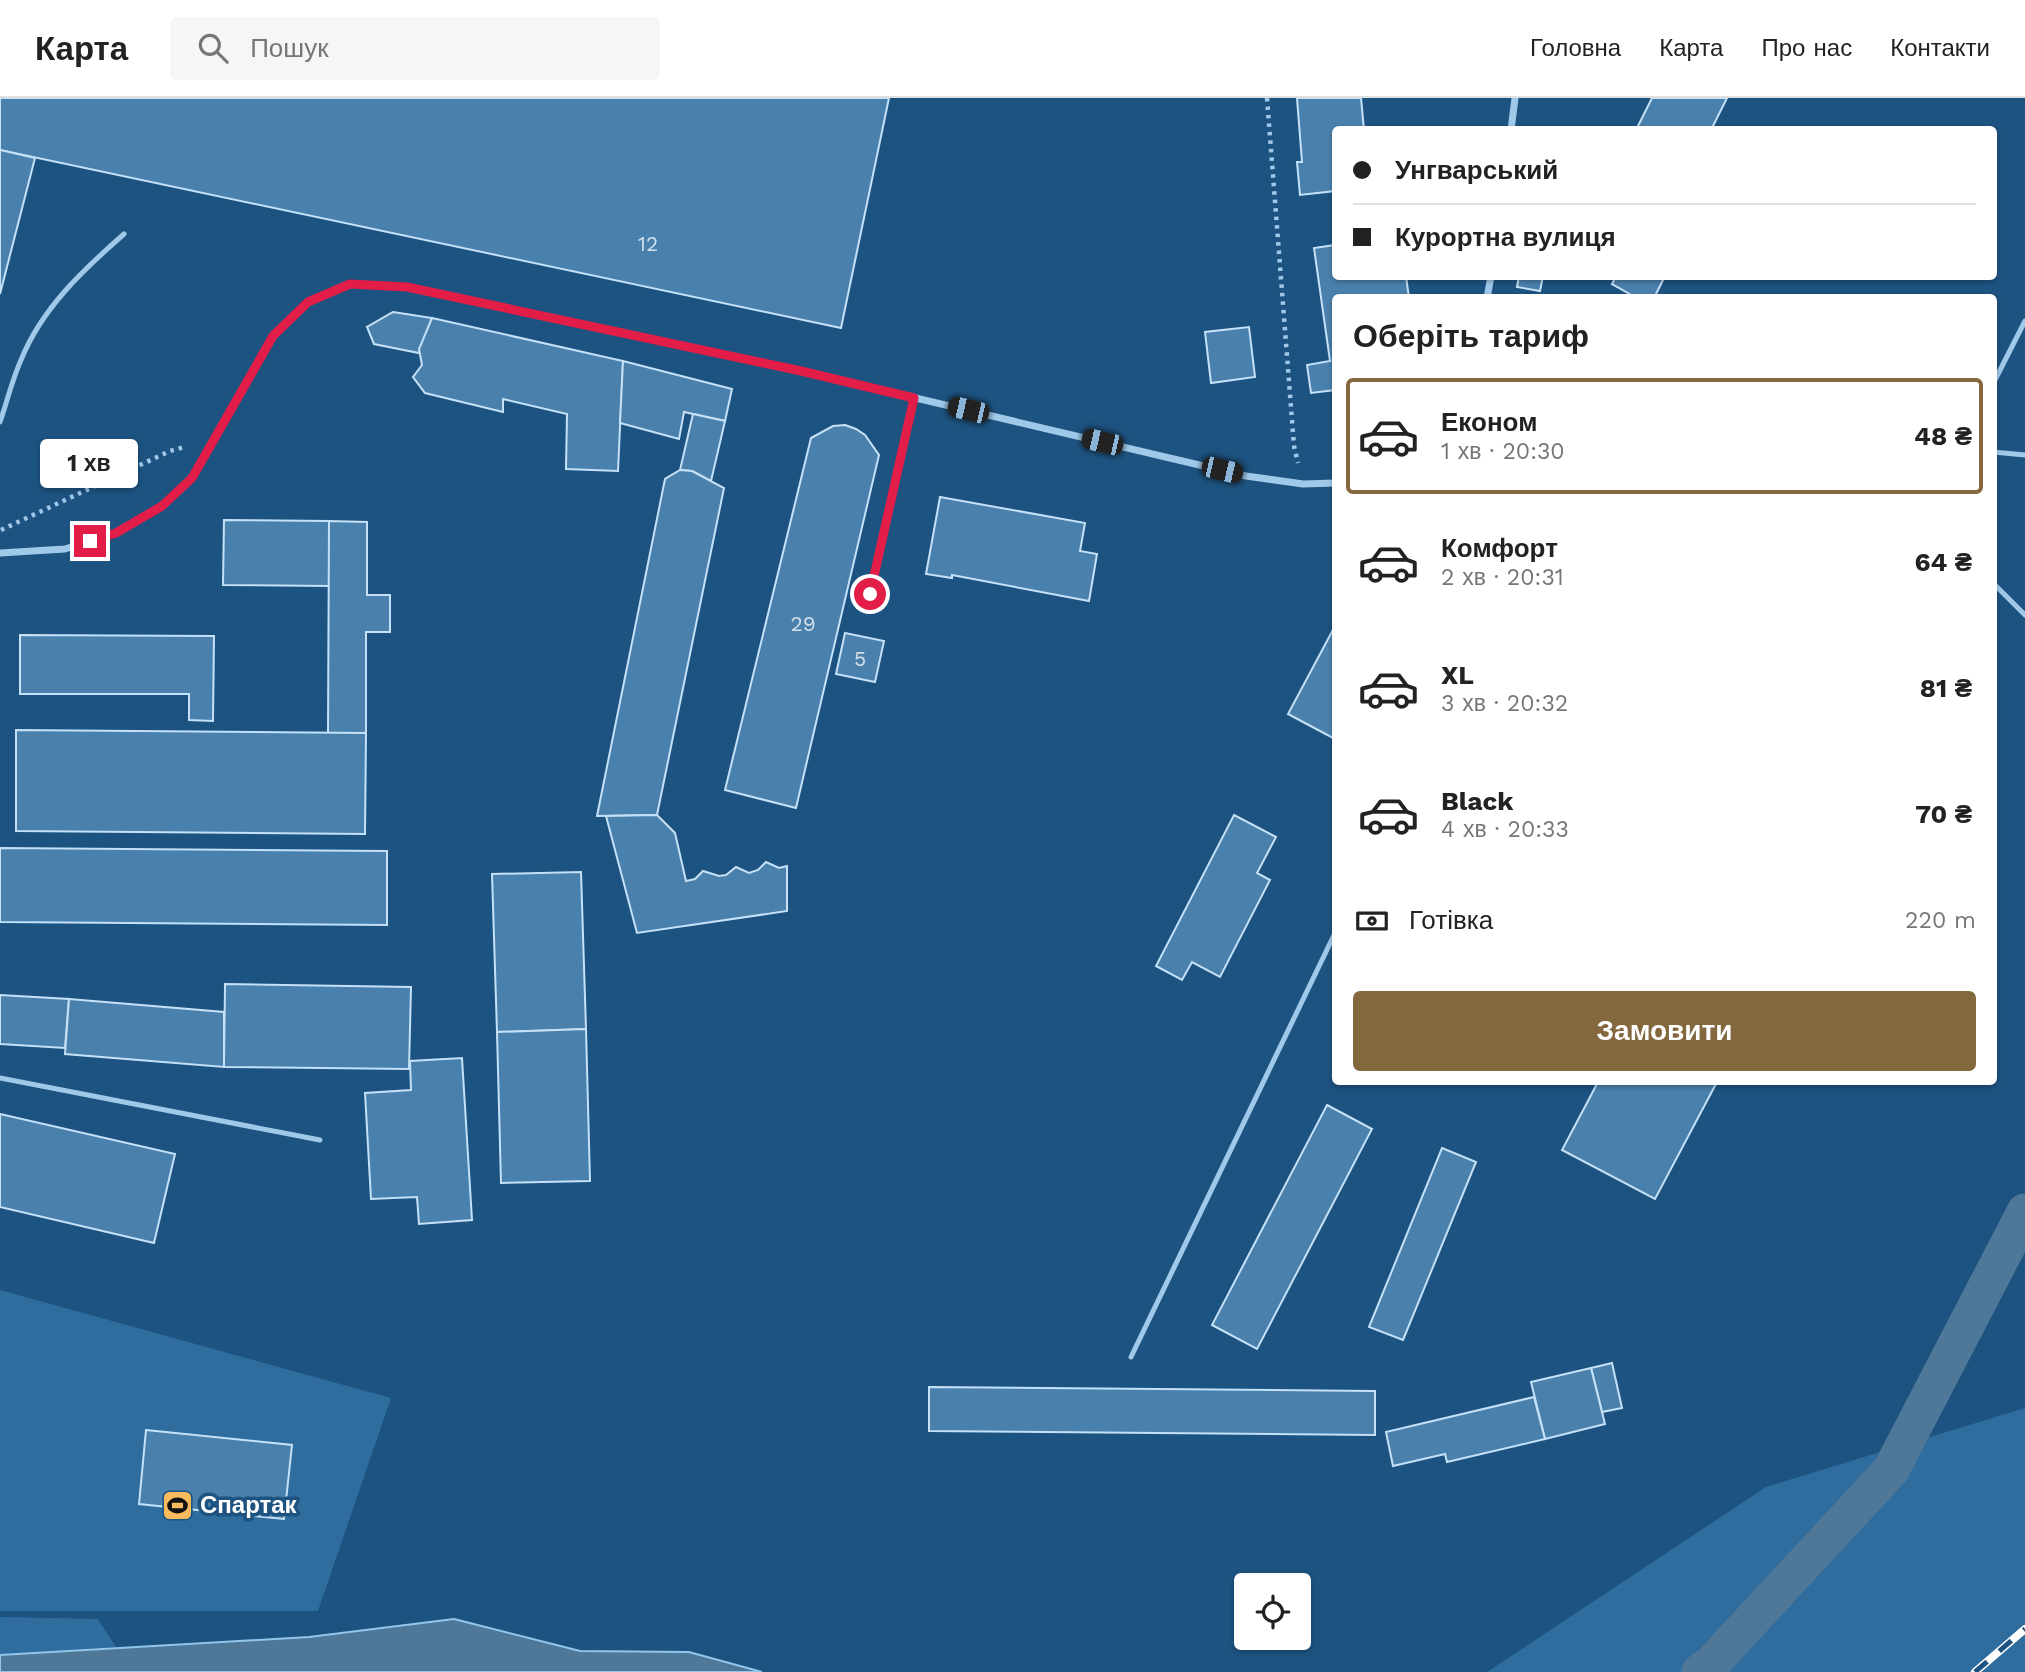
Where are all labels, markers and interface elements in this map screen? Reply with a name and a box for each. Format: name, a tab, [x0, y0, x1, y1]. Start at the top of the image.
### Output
search box	[170, 17, 660, 80]
text: Карта	[35, 29, 128, 68]
icon: search	[194, 29, 232, 67]
text: Пошук	[250, 33, 329, 63]
text: Головна	[1530, 34, 1621, 62]
text: Карта	[1659, 34, 1723, 62]
text: Про нас	[1761, 34, 1852, 62]
text: Контакти	[1890, 34, 1990, 62]
text: Унгварський	[1395, 155, 1558, 185]
text: Курортна вулиця	[1395, 222, 1616, 252]
house number: 12	[638, 231, 658, 256]
text: Оберіть тариф	[1353, 317, 1589, 355]
car	[946, 395, 991, 425]
icon: car	[1357, 405, 1420, 468]
text: Економ	[1441, 407, 1537, 437]
text: 48 ₴	[1914, 421, 1972, 451]
car	[1080, 427, 1125, 457]
text: 1 хв · 20:30	[1441, 438, 1565, 465]
callout: 1 хв	[41, 440, 139, 488]
text: 1 хв	[67, 450, 111, 477]
car	[1200, 455, 1245, 485]
route end	[74, 525, 106, 557]
icon: car	[1357, 531, 1420, 594]
text: Комфорт	[1441, 533, 1558, 563]
text: 64 ₴	[1914, 547, 1972, 577]
text: 2 хв · 20:31	[1441, 564, 1564, 591]
route start	[854, 578, 886, 610]
house number: 29	[790, 611, 816, 636]
house number: 5	[854, 646, 866, 671]
icon: car	[1357, 657, 1420, 720]
text: XL	[1441, 660, 1474, 690]
text: 81 ₴	[1920, 673, 1972, 703]
text: 3 хв · 20:32	[1441, 690, 1568, 717]
icon: car	[1357, 783, 1420, 846]
text: Black	[1441, 786, 1513, 816]
text: 70 ₴	[1915, 799, 1972, 829]
text: 4 хв · 20:33	[1441, 816, 1569, 843]
icon: cash	[1353, 902, 1391, 940]
text: Готівка	[1409, 905, 1493, 935]
text: 220 m	[1905, 907, 1976, 934]
button: Замовити	[1353, 991, 1976, 1071]
sports icon: Спартак	[160, 1488, 194, 1522]
place label: Спартак	[200, 1491, 298, 1519]
map controls	[1234, 1573, 1311, 1650]
button: locate	[1234, 1573, 1311, 1650]

